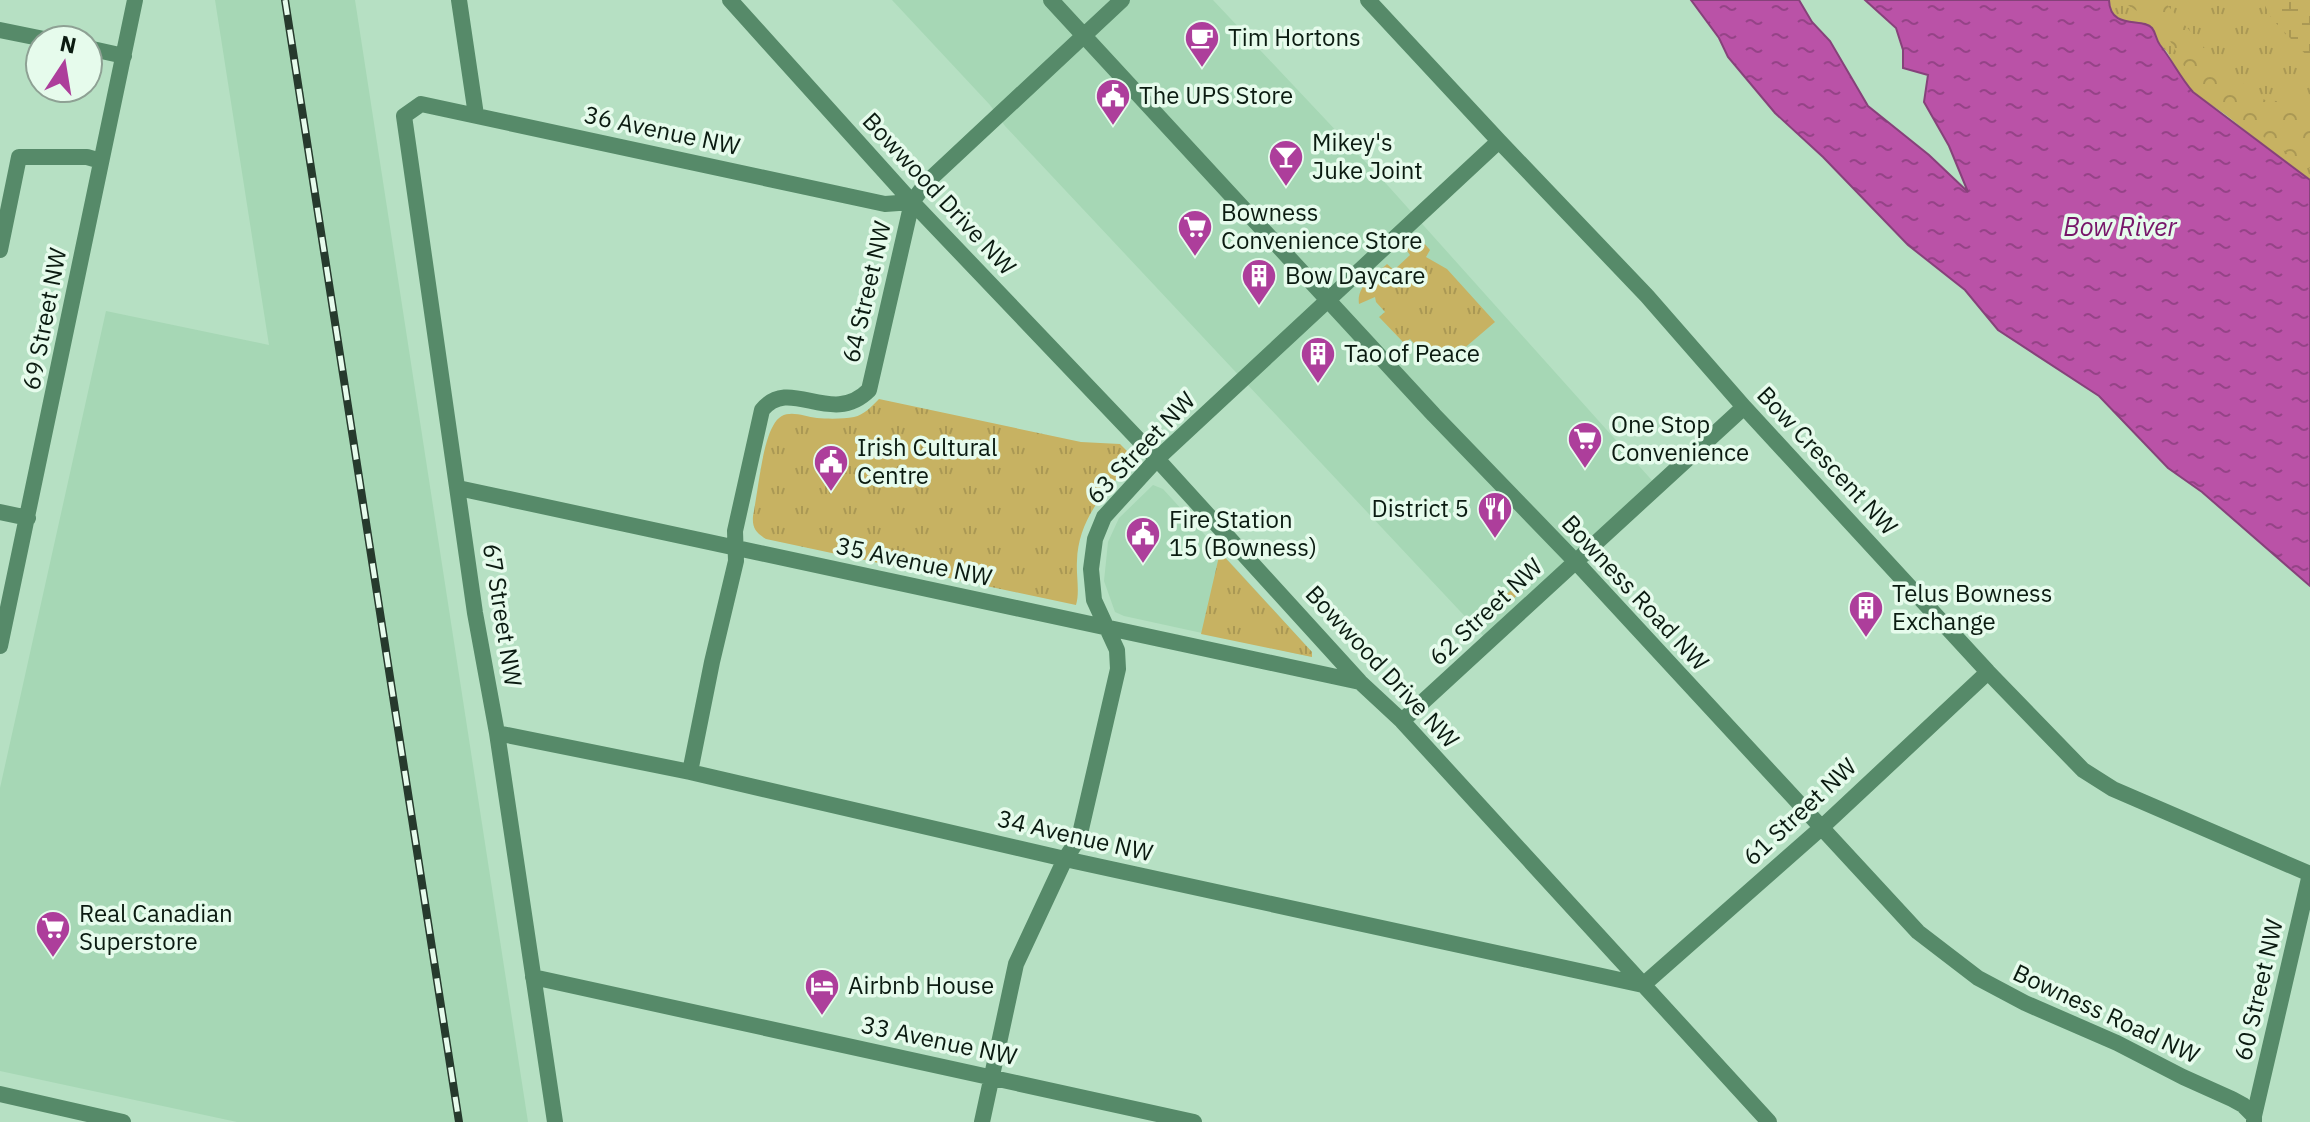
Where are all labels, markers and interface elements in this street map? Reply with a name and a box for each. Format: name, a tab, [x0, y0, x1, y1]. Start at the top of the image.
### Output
cafe icon: Tim Hortons	[1183, 19, 1221, 69]
place label: Tim Hortons	[1228, 21, 1361, 53]
north arrow	[24, 24, 104, 104]
text: N	[57, 28, 79, 60]
public building icon: The UPS Store	[1094, 77, 1132, 127]
place label: The UPS Store	[1139, 79, 1293, 111]
street label: 36 Avenue NW	[581, 98, 743, 162]
street label: Bowwood Drive NW	[856, 105, 1024, 282]
place label: Mikey's Juke Joint	[1312, 126, 1423, 186]
bar icon: Mikey's Juke Joint	[1267, 138, 1305, 188]
place label: Bowness Convenience Store	[1221, 196, 1422, 256]
supermarket icon: Bowness Convenience Store	[1176, 208, 1214, 258]
water label: Bow River	[2063, 209, 2178, 243]
street label: 64 Street NW	[834, 218, 898, 366]
street label: 69 Street NW	[15, 245, 73, 393]
building icon: Bow Daycare	[1240, 257, 1278, 307]
place label: Bow Daycare	[1285, 259, 1426, 291]
building icon: Tao of Peace	[1299, 335, 1337, 385]
place label: Tao of Peace	[1344, 337, 1480, 369]
street label: Bow Crescent NW	[1750, 379, 1905, 542]
street label: 63 Street NW	[1079, 384, 1202, 510]
place label: One Stop Convenience	[1611, 408, 1749, 468]
supermarket icon: One Stop Convenience	[1566, 420, 1604, 470]
place label: Irish Cultural Centre	[857, 431, 997, 491]
public building icon: Irish Cultural Centre	[812, 443, 850, 493]
restaurant icon: District 5	[1476, 490, 1514, 540]
place label: District 5	[1372, 492, 1469, 524]
place label: Fire Station 15 (Bowness)	[1169, 503, 1317, 563]
street label: Bowness Road NW	[1555, 507, 1716, 677]
public building icon: Fire Station 15 (Bowness)	[1124, 515, 1162, 565]
street label: 35 Avenue NW	[833, 529, 995, 593]
street label: 67 Street NW	[476, 541, 530, 689]
street label: 62 Street NW	[1422, 550, 1549, 672]
place label: Telus Bowness Exchange	[1892, 577, 2052, 637]
street label: Bowwood Drive NW	[1299, 578, 1467, 755]
building icon: Telus Bowness Exchange	[1847, 589, 1885, 639]
street label: 61 Street NW	[1736, 750, 1863, 872]
street label: 34 Avenue NW	[994, 802, 1156, 868]
place label: Real Canadian Superstore	[79, 897, 233, 957]
supermarket icon: Real Canadian Superstore	[34, 909, 72, 959]
street label: 60 Street NW	[2226, 916, 2290, 1064]
street label: Bowness Road NW	[2008, 956, 2205, 1070]
hotel icon: Airbnb House	[803, 967, 841, 1017]
place label: Airbnb House	[848, 969, 994, 1001]
street label: 33 Avenue NW	[858, 1008, 1020, 1072]

